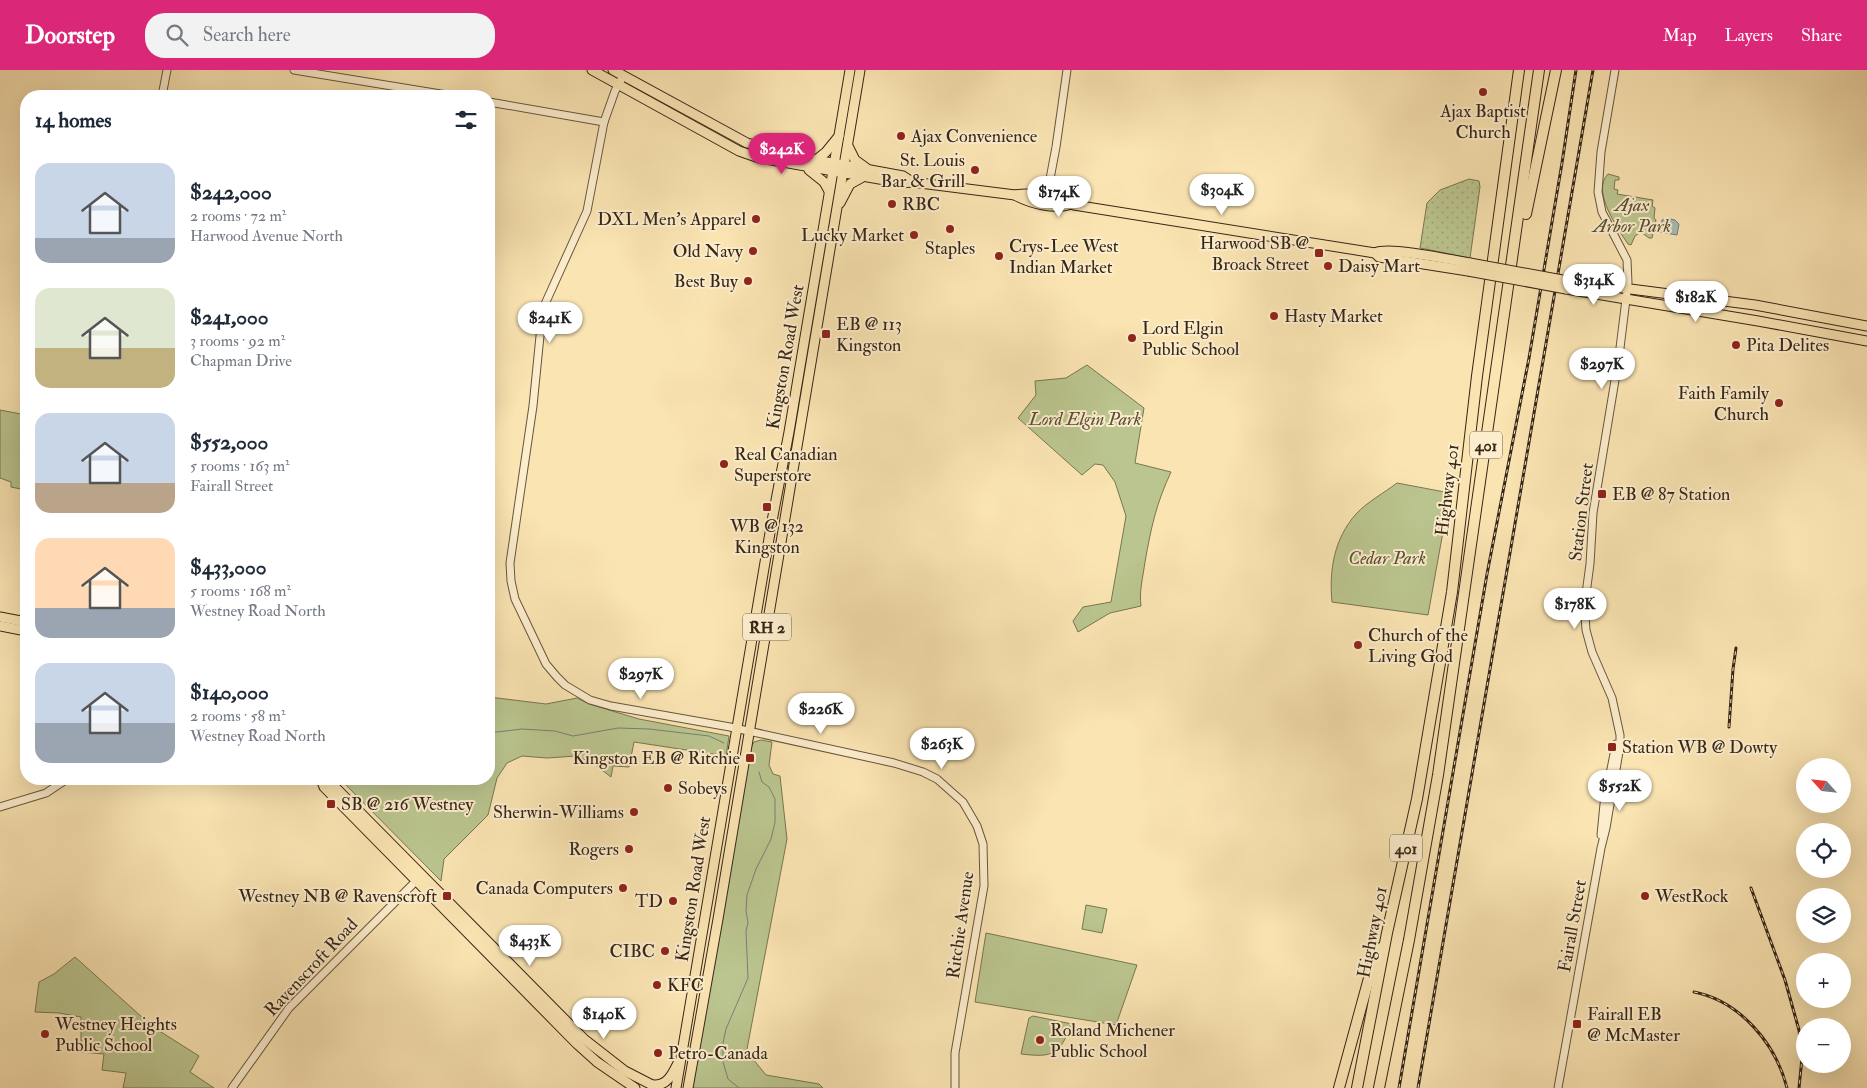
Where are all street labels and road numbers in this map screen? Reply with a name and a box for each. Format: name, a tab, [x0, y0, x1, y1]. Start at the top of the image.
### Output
street label: Kingston Road West	[761, 283, 810, 431]
road number: 401	[1470, 432, 1502, 458]
street label: Highway 401	[1430, 443, 1465, 538]
street label: Station Street	[1564, 461, 1599, 563]
road number: RH 2	[743, 614, 791, 640]
street label: Kingston Road West	[671, 815, 716, 963]
road number: 401	[1390, 834, 1422, 861]
street label: Ritchie Avenue	[942, 869, 979, 980]
street label: Fairall Street	[1553, 878, 1592, 974]
street label: Highway 401	[1352, 884, 1393, 980]
street label: Ravenscroft Road	[260, 913, 363, 1021]

